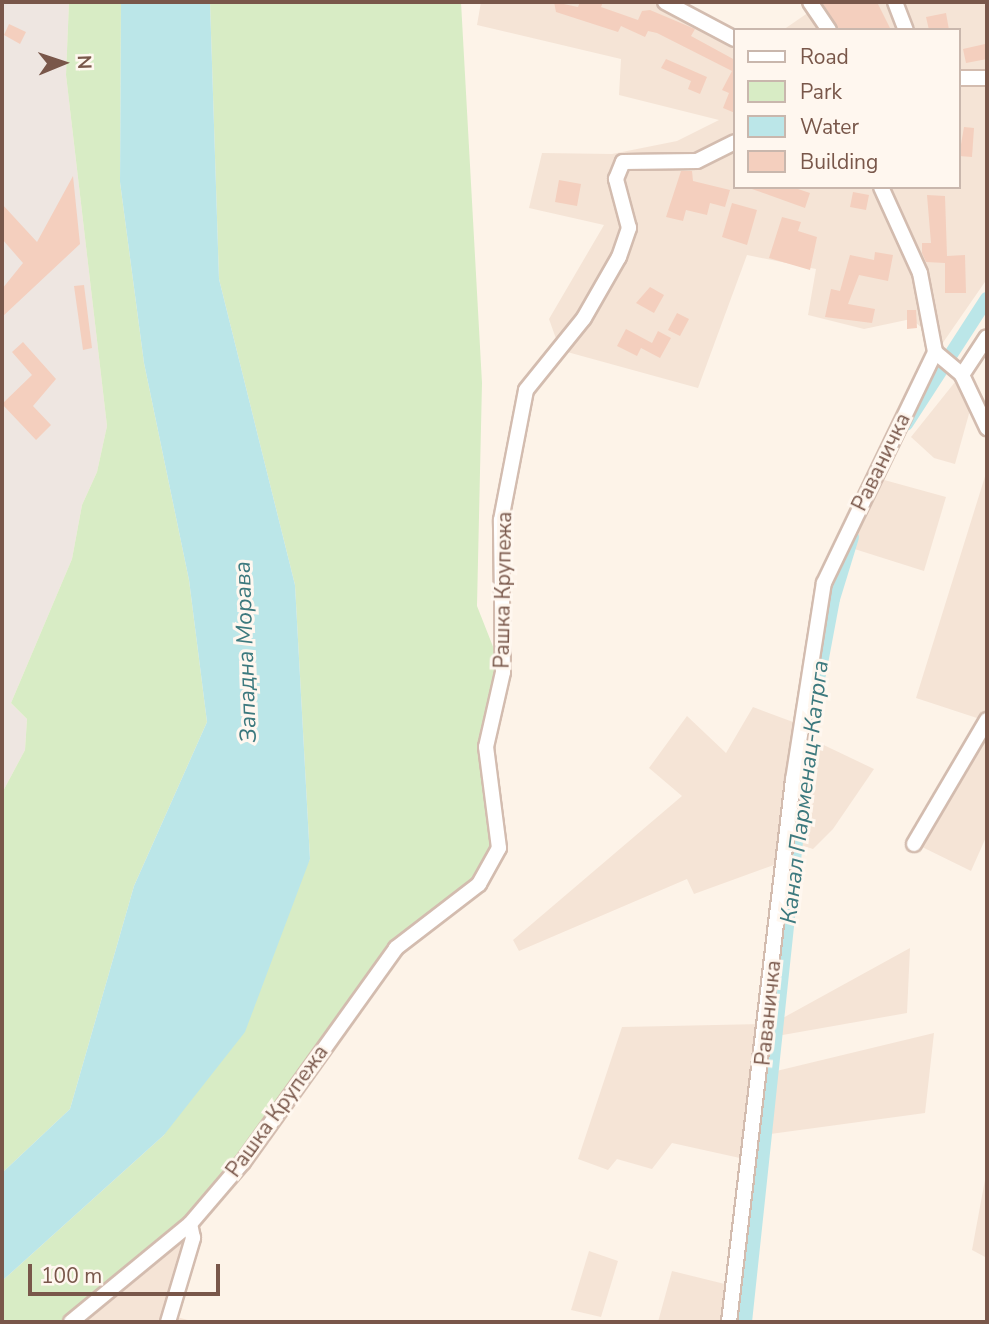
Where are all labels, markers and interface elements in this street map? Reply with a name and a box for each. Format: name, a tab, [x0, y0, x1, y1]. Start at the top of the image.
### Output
north arrow	[28, 28, 98, 98]
legend	[734, 28, 961, 189]
text: Road	[800, 43, 849, 71]
text: N	[71, 55, 97, 70]
text: Park	[800, 78, 842, 106]
text: Water	[800, 113, 859, 141]
text: Building	[800, 148, 878, 176]
street label: Раваничка	[847, 409, 915, 515]
street label: Рашка Крупежа	[489, 511, 517, 669]
water label: Западна Морава	[229, 561, 263, 743]
water label: Канал Парменац-Катрга	[775, 659, 835, 925]
street label: Раваничка	[750, 959, 786, 1067]
street label: Рашка Крупежа	[221, 1040, 333, 1182]
scale bar	[32, 1250, 224, 1294]
text: 100 m	[41, 1262, 102, 1290]

